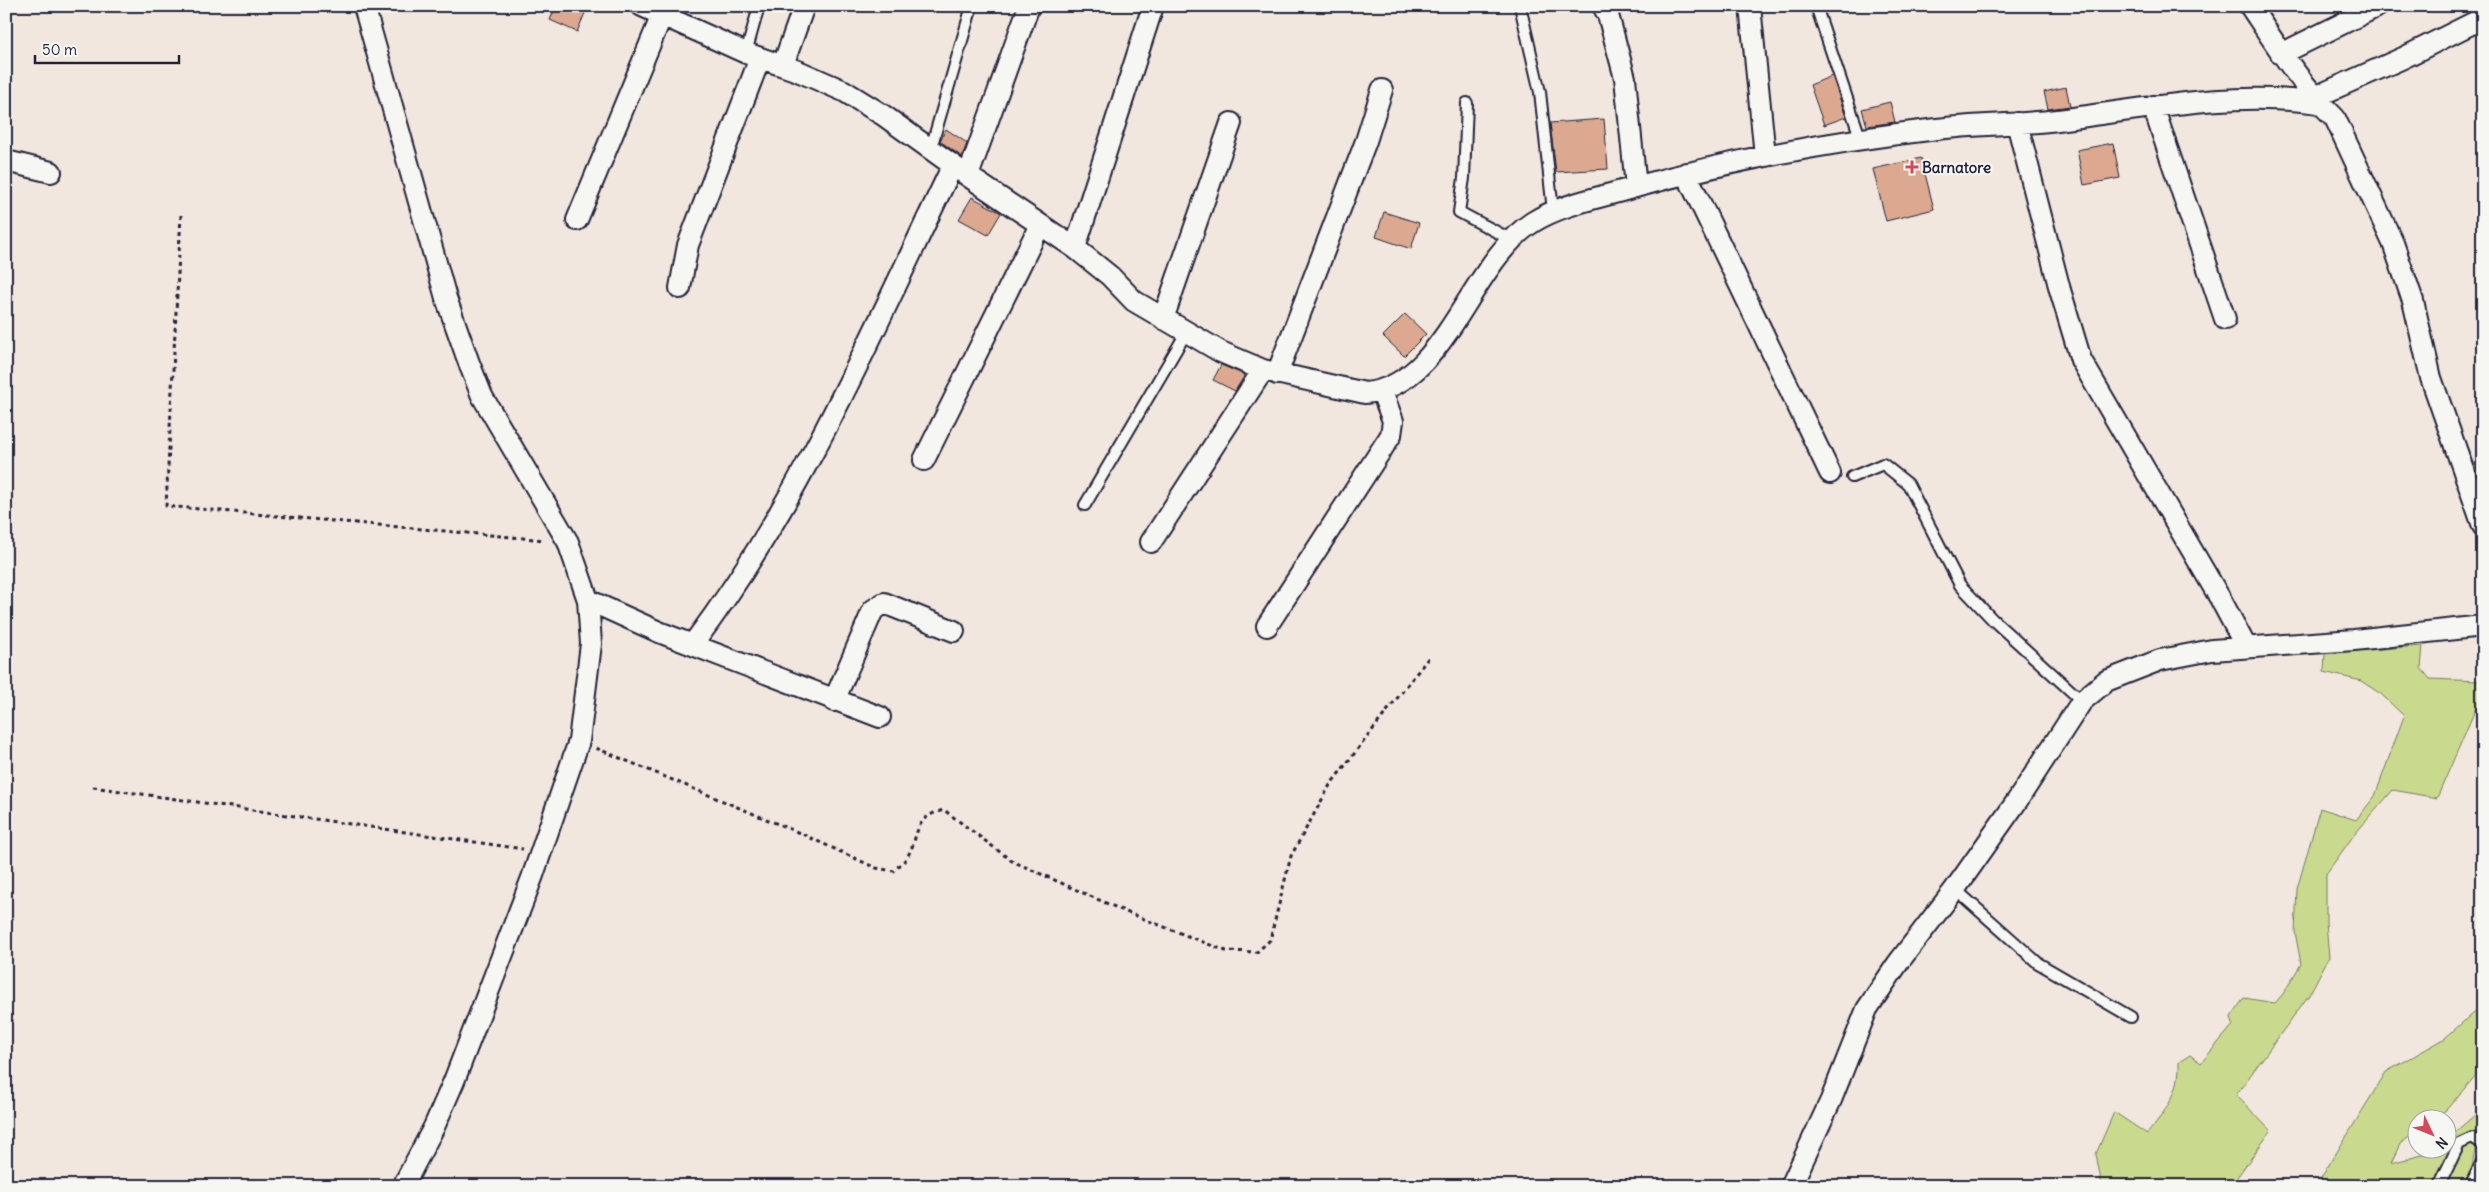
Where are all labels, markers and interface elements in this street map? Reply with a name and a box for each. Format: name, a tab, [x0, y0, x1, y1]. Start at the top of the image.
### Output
scale bar	[35, 32, 179, 64]
text: 50 m	[42, 40, 77, 59]
place label: Barnatore	[1922, 158, 1991, 177]
marker: Barnatore	[1906, 161, 1918, 173]
north arrow	[2406, 1110, 2456, 1160]
text: N	[2432, 1133, 2451, 1153]

